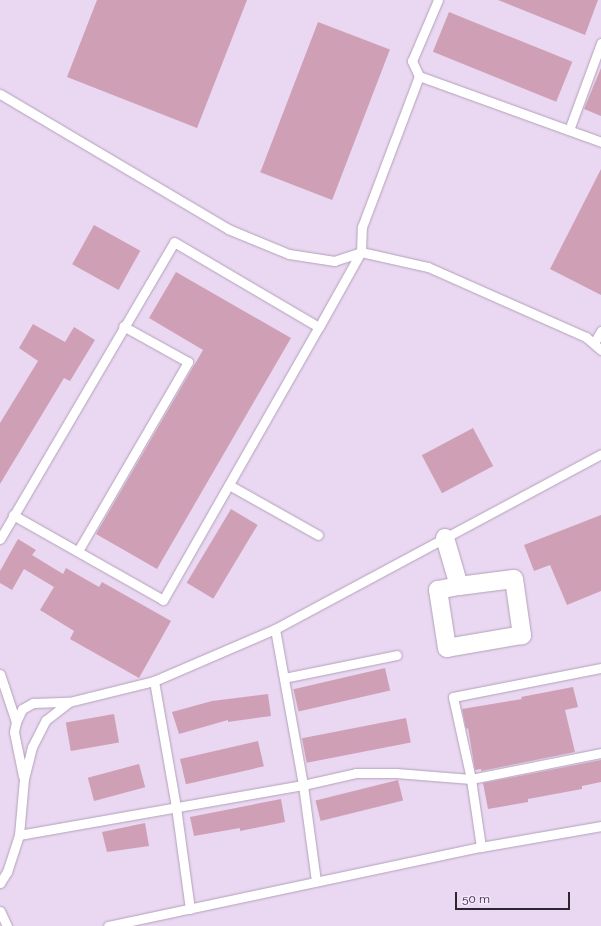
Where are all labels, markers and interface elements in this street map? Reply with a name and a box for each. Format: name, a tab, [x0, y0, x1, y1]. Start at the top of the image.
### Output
scale bar	[457, 884, 572, 910]
text: 50 m	[462, 892, 490, 906]

